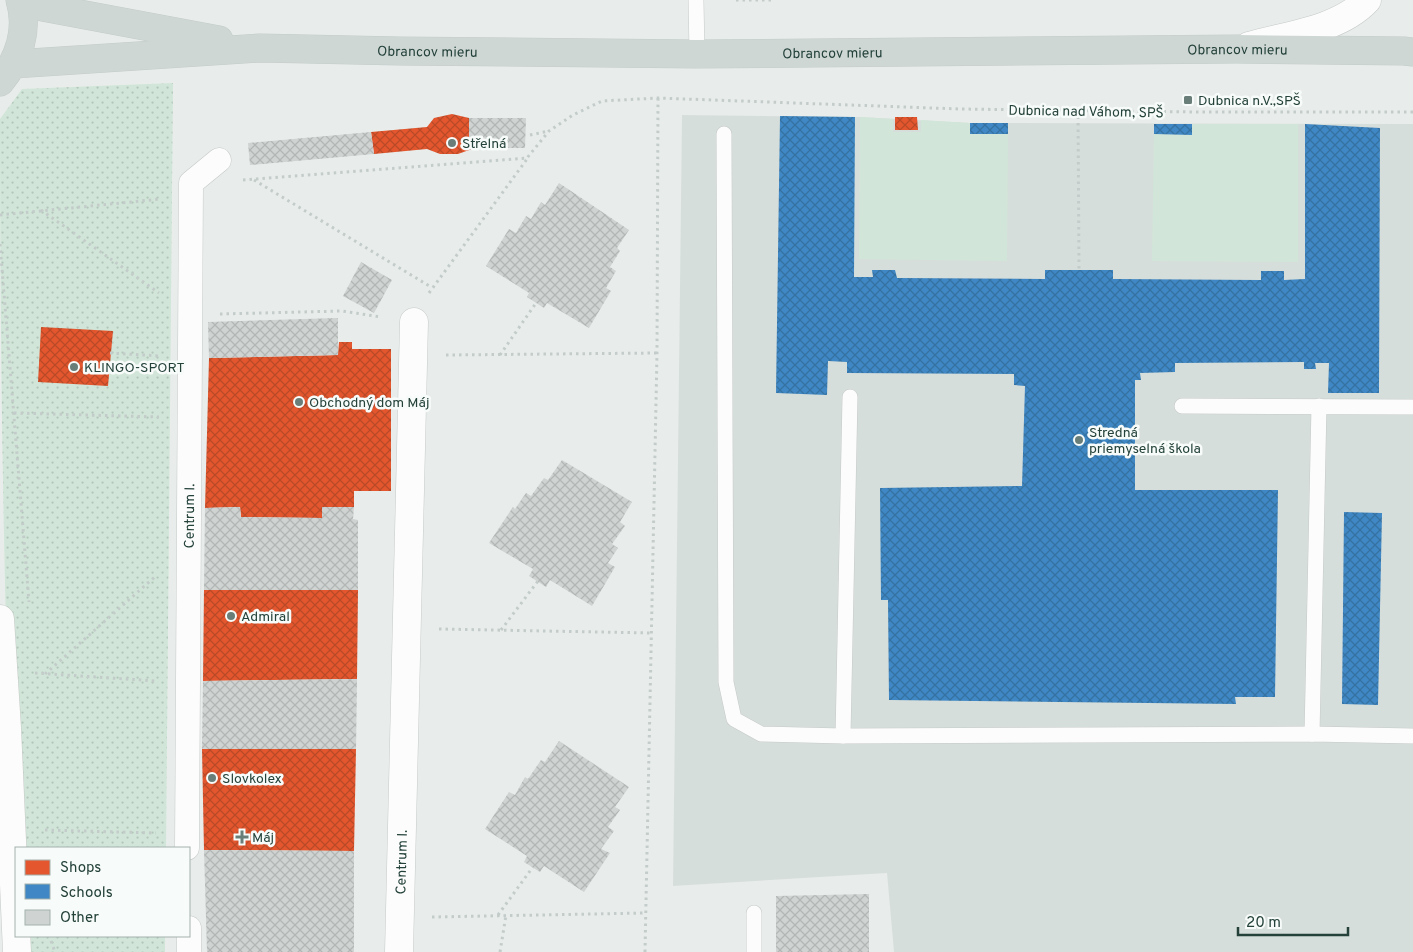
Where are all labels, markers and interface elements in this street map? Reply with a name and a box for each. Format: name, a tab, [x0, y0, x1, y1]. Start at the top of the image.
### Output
street label: Obrancov mieru	[1187, 42, 1288, 60]
street label: Obrancov mieru	[377, 44, 478, 62]
street label: Obrancov mieru	[782, 45, 883, 63]
place label: Dubnica n.V.,SPŠ	[1198, 92, 1301, 110]
marker: Dubnica n.V.,SPŠ	[1182, 94, 1194, 106]
street label: Dubnica nad Váhom, SPŠ	[1008, 102, 1164, 122]
place label: Střelná	[462, 136, 506, 153]
marker: Střelná	[446, 137, 458, 149]
place label: KLINGO-SPORT	[84, 360, 185, 377]
marker: KLINGO-SPORT	[68, 361, 80, 373]
place label: Obchodný dom Máj	[309, 395, 430, 412]
marker: Obchodný dom Máj	[293, 396, 305, 408]
place label: Stredná priemyselná škola	[1089, 425, 1201, 458]
marker: Stredná priemyselná škola	[1073, 434, 1085, 446]
street label: Centrum I.	[182, 484, 199, 548]
place label: Admiral	[241, 609, 290, 626]
marker: Admiral	[225, 610, 237, 622]
place label: Slovkolex	[222, 771, 282, 788]
marker: Slovkolex	[206, 772, 218, 784]
street label: Centrum I.	[393, 829, 412, 895]
place label: Máj	[252, 830, 274, 847]
marker: Máj	[236, 831, 248, 843]
legend	[15, 847, 190, 937]
text: Shops	[60, 859, 101, 878]
text: Schools	[60, 884, 113, 903]
scale bar	[1238, 904, 1348, 936]
text: Other	[60, 909, 99, 928]
text: 20 m	[1246, 914, 1281, 933]

